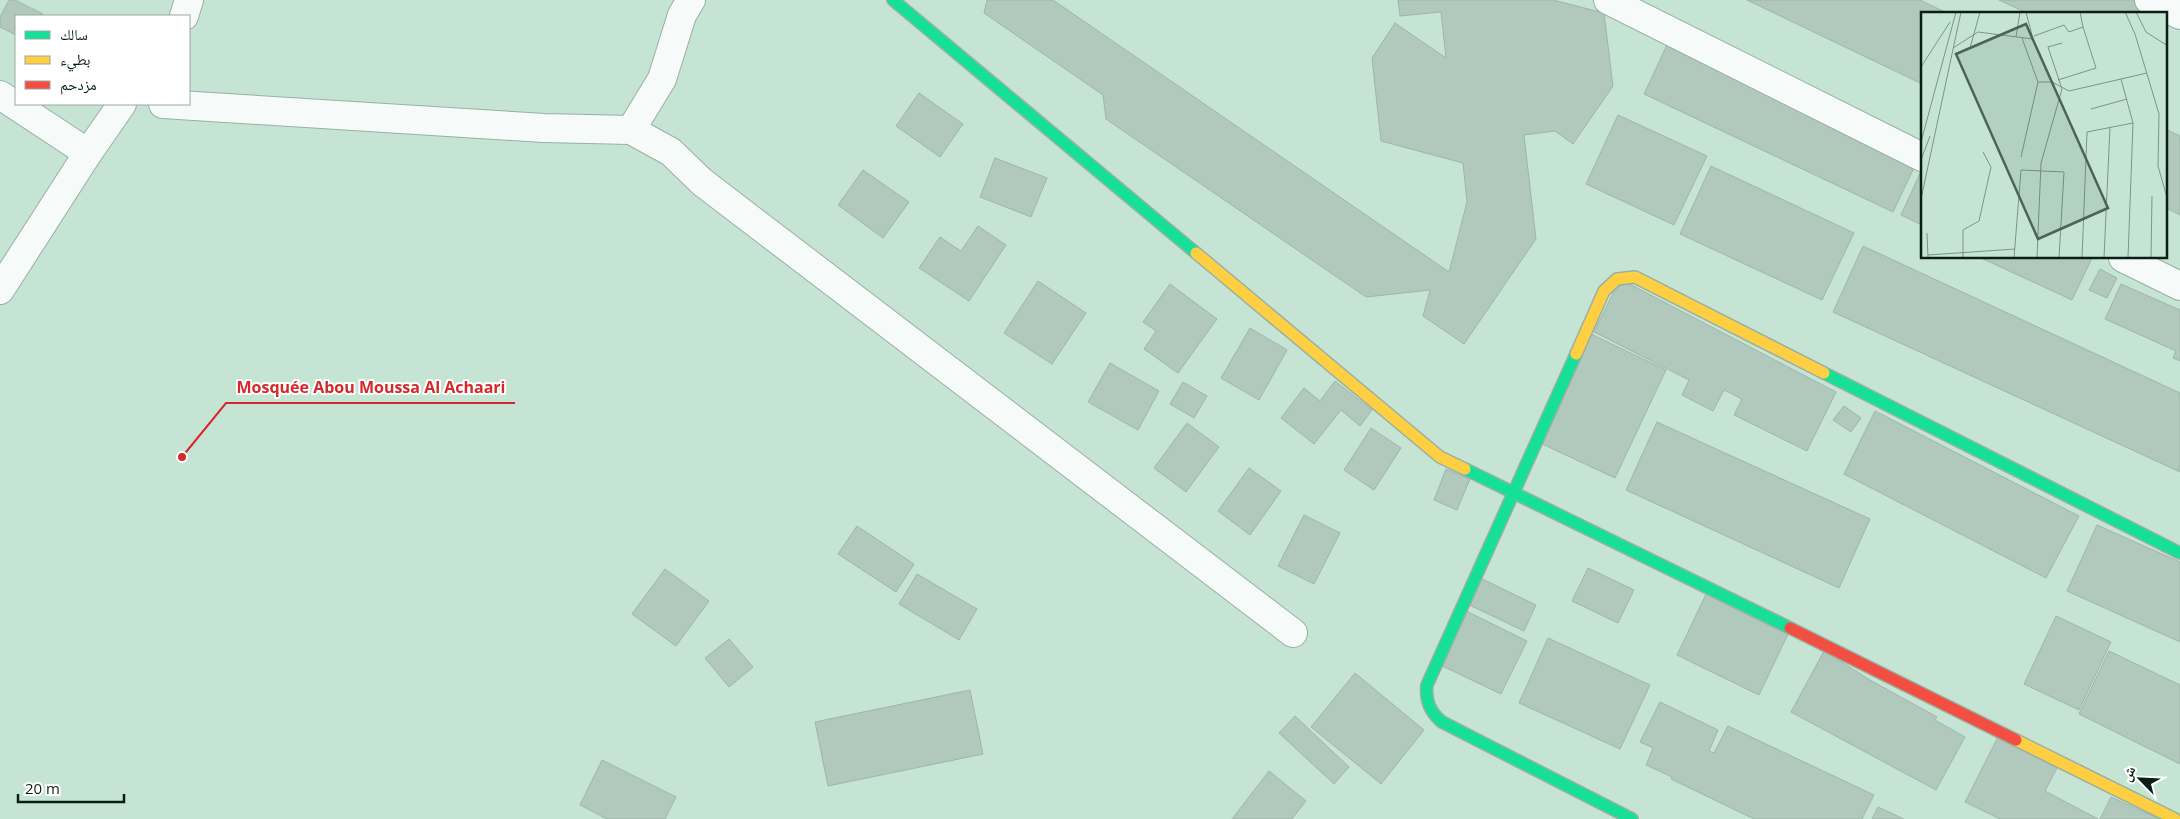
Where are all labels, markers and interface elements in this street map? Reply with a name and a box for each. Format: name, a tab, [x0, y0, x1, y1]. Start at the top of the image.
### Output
inset map	[1921, 12, 2168, 259]
legend	[15, 15, 190, 105]
text: سالك	[60, 24, 88, 44]
text: بطيء	[60, 49, 90, 72]
text: مزدحم	[60, 74, 97, 95]
callout: Mosquée Abou Moussa Al Achaari	[226, 372, 515, 403]
text: Mosquée Abou Moussa Al Achaari	[237, 376, 505, 398]
north arrow	[2115, 754, 2165, 804]
text: ش	[2116, 763, 2139, 784]
scale bar	[18, 772, 124, 804]
text: 20 m	[25, 778, 60, 798]

